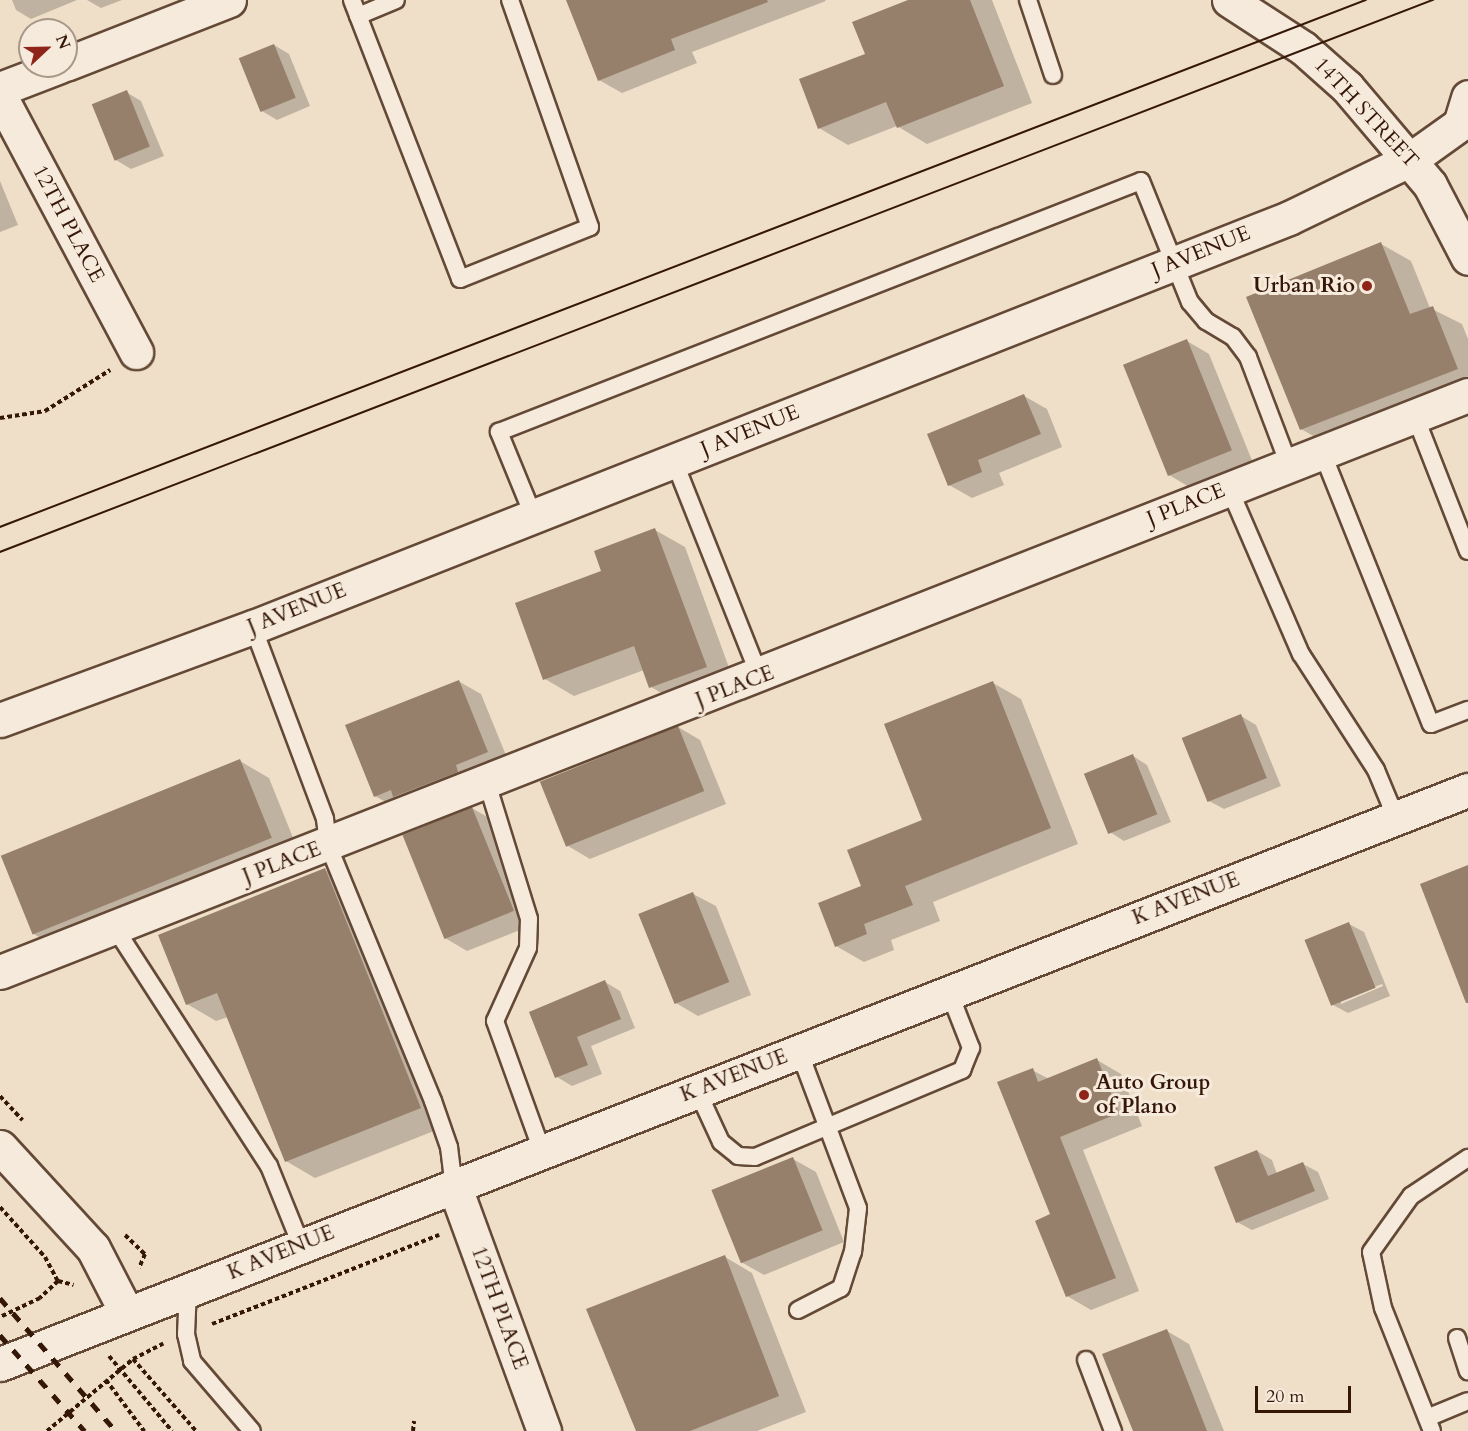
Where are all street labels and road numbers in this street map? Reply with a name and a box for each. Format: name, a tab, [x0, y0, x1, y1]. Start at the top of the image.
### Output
street label: 14TH STREET	[1308, 53, 1424, 173]
street label: 12TH PLACE	[27, 161, 109, 287]
street label: J AVENUE	[1148, 221, 1254, 283]
street label: J AVENUE	[697, 400, 803, 462]
street label: J PLACE	[1143, 478, 1229, 532]
street label: J AVENUE	[244, 578, 350, 640]
street label: J PLACE	[692, 661, 778, 713]
street label: J PLACE	[239, 837, 325, 889]
street label: K AVENUE	[1129, 867, 1243, 931]
street label: K AVENUE	[677, 1044, 791, 1108]
street label: K AVENUE	[224, 1220, 338, 1286]
street label: 12TH PLACE	[465, 1243, 533, 1373]

